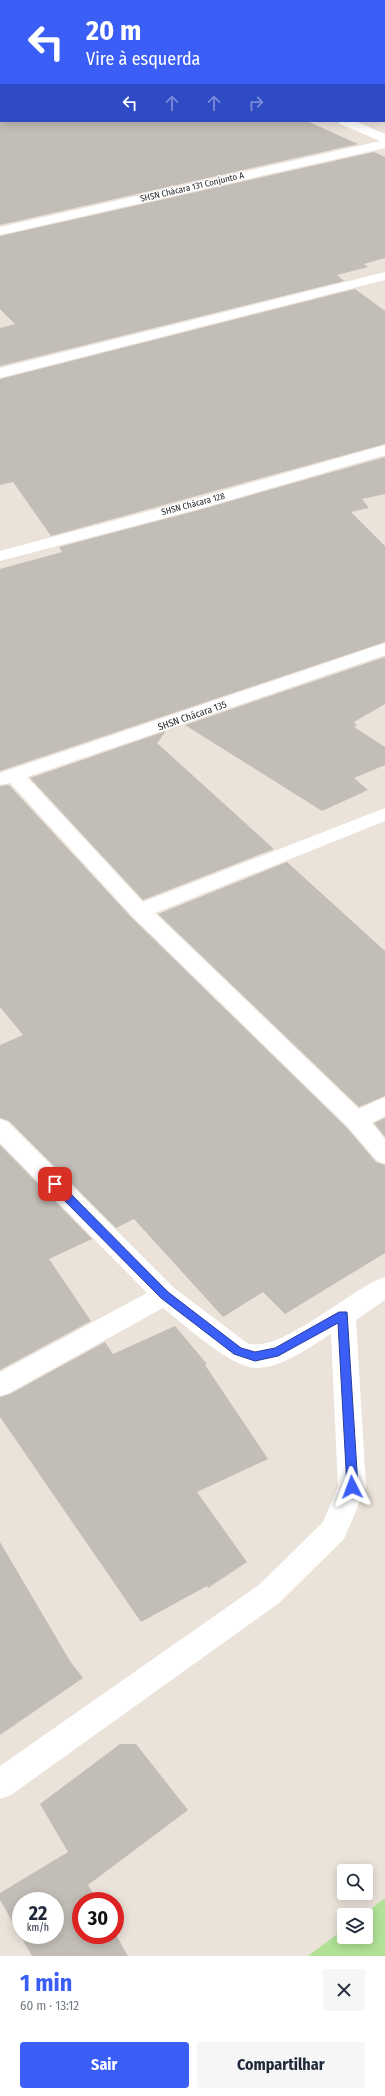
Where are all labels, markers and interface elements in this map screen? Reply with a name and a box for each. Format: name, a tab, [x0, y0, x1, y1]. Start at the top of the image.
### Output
text: 20 m	[86, 14, 141, 47]
icon: left	[20, 16, 72, 68]
text: Vire à esquerda	[86, 48, 200, 70]
icon: left	[119, 92, 141, 114]
icon: ahead	[161, 92, 183, 114]
icon: ahead	[203, 92, 225, 114]
icon: right	[245, 92, 267, 114]
street label: SHSN Chácara 131 Conjunto A	[139, 170, 245, 204]
street label: SHSN Chácara 128	[160, 491, 226, 517]
street label: SHSN Chácara 135	[156, 698, 229, 733]
pin	[38, 1167, 72, 1201]
icon: arrive	[44, 1173, 66, 1195]
position arrow	[331, 1466, 373, 1508]
map controls	[337, 1864, 373, 1944]
button: search	[337, 1864, 373, 1900]
speed limit sign: 30	[72, 1892, 124, 1944]
text: 22	[29, 1901, 47, 1925]
button: layers	[337, 1908, 373, 1944]
text: km/h	[27, 1922, 49, 1934]
text: 1 min	[20, 1969, 72, 1997]
button: close	[323, 1969, 365, 2011]
text: 60 m · 13:12	[20, 1998, 79, 2013]
button: Sair	[20, 2042, 189, 2088]
button: Compartilhar	[197, 2042, 365, 2088]

